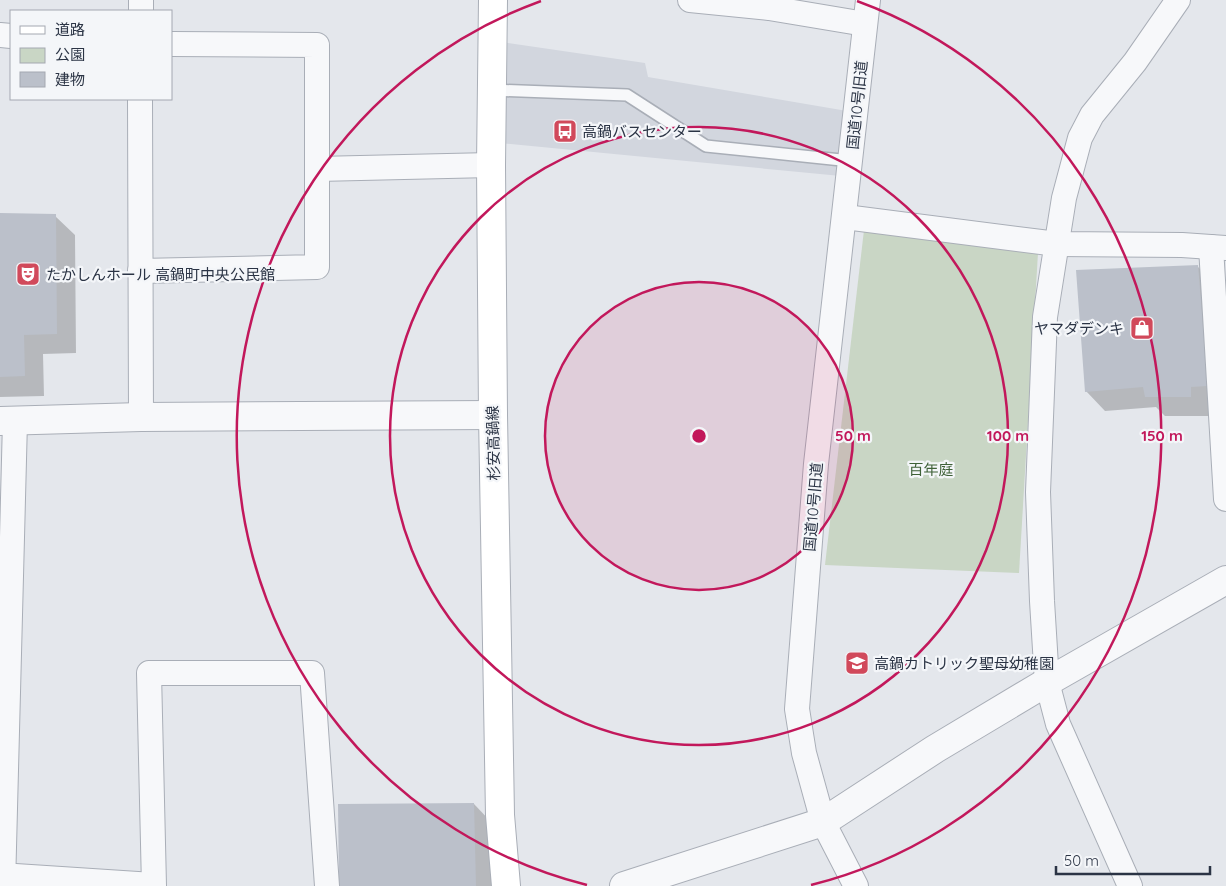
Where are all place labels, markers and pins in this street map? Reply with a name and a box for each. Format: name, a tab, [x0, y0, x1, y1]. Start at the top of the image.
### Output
bus stop icon: 高鍋バスセンター	[552, 118, 578, 144]
place label: 高鍋バスセンター	[582, 122, 702, 141]
theatre icon: たかしんホール 高鍋町中央公民館	[15, 261, 41, 287]
place label: たかしんホール 高鍋町中央公民館	[46, 265, 275, 284]
shop icon: ヤマダデンキ	[1129, 315, 1155, 341]
place label: ヤマダデンキ	[1034, 319, 1124, 338]
centre of rings	[690, 427, 708, 445]
school or university icon: 高鍋カトリック聖母幼稚園	[844, 650, 870, 676]
place label: 高鍋カトリック聖母幼稚園	[874, 654, 1054, 673]

